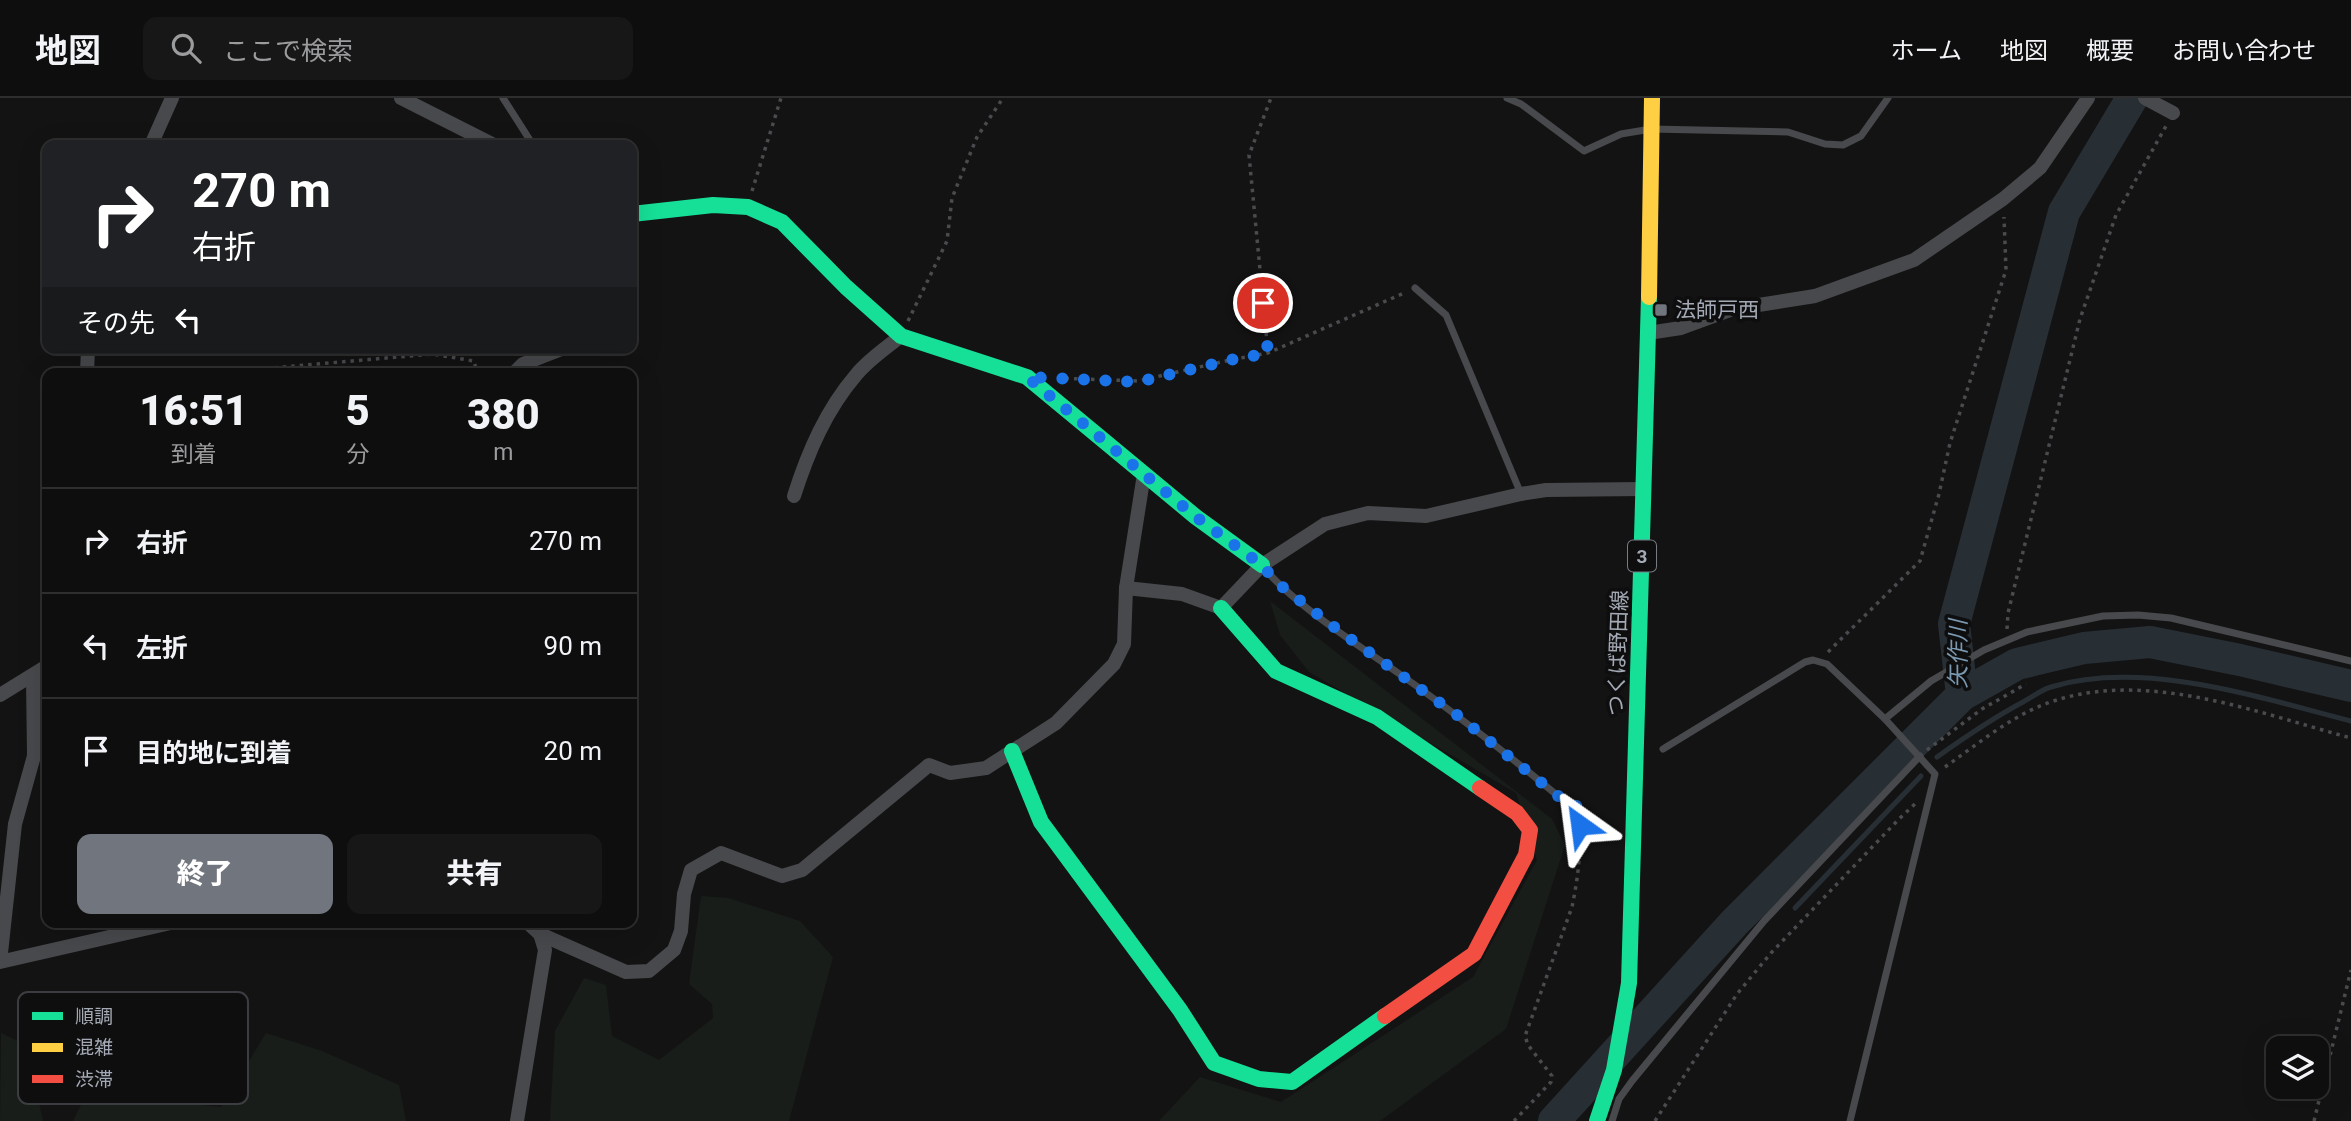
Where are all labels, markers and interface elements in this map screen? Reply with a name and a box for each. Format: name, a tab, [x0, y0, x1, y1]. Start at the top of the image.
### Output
search box	[143, 17, 633, 80]
icon: search	[167, 29, 205, 67]
text: 地図	[35, 31, 101, 70]
text: ここで検索	[223, 36, 353, 66]
text: ホーム	[1891, 37, 1962, 65]
text: 地図	[2000, 37, 2048, 65]
text: 概要	[2086, 37, 2134, 65]
text: お問い合わせ	[2172, 37, 2316, 65]
text: 270 m	[192, 162, 331, 219]
icon: right	[77, 168, 168, 259]
text: 右折	[192, 228, 256, 266]
pin	[1233, 273, 1293, 333]
icon: arrive	[1244, 284, 1282, 322]
place label: 法師戸西	[1675, 298, 1759, 322]
icon: left	[169, 301, 207, 339]
marker: 法師戸西	[1653, 302, 1669, 318]
text: その先	[77, 308, 155, 338]
text: 16:51	[139, 386, 248, 435]
text: 5	[346, 386, 370, 435]
text: 380	[467, 390, 540, 439]
text: m	[493, 439, 513, 466]
text: 到着	[171, 441, 217, 468]
text: 分	[346, 441, 369, 468]
icon: right	[77, 522, 115, 560]
text: 270 m	[529, 526, 602, 556]
text: 右折	[136, 528, 188, 558]
road number: 3	[1628, 540, 1656, 572]
street label: つくば野田線	[1604, 590, 1632, 716]
water label: 矢作川	[1945, 617, 1972, 689]
icon: left	[77, 627, 115, 665]
text: 90 m	[544, 631, 602, 661]
text: 左折	[136, 633, 188, 663]
icon: arrive	[77, 732, 115, 770]
text: 20 m	[544, 736, 602, 766]
text: 目的地に到着	[136, 738, 292, 768]
position arrow	[1543, 788, 1617, 862]
button: 終了	[77, 834, 333, 914]
button: 共有	[347, 834, 602, 914]
legend	[18, 992, 248, 1104]
text: 順調	[75, 1005, 113, 1028]
text: 混雑	[75, 1036, 113, 1059]
map controls	[2266, 1036, 2329, 1099]
button: layers	[2266, 1036, 2329, 1099]
text: 渋滞	[75, 1068, 113, 1091]

